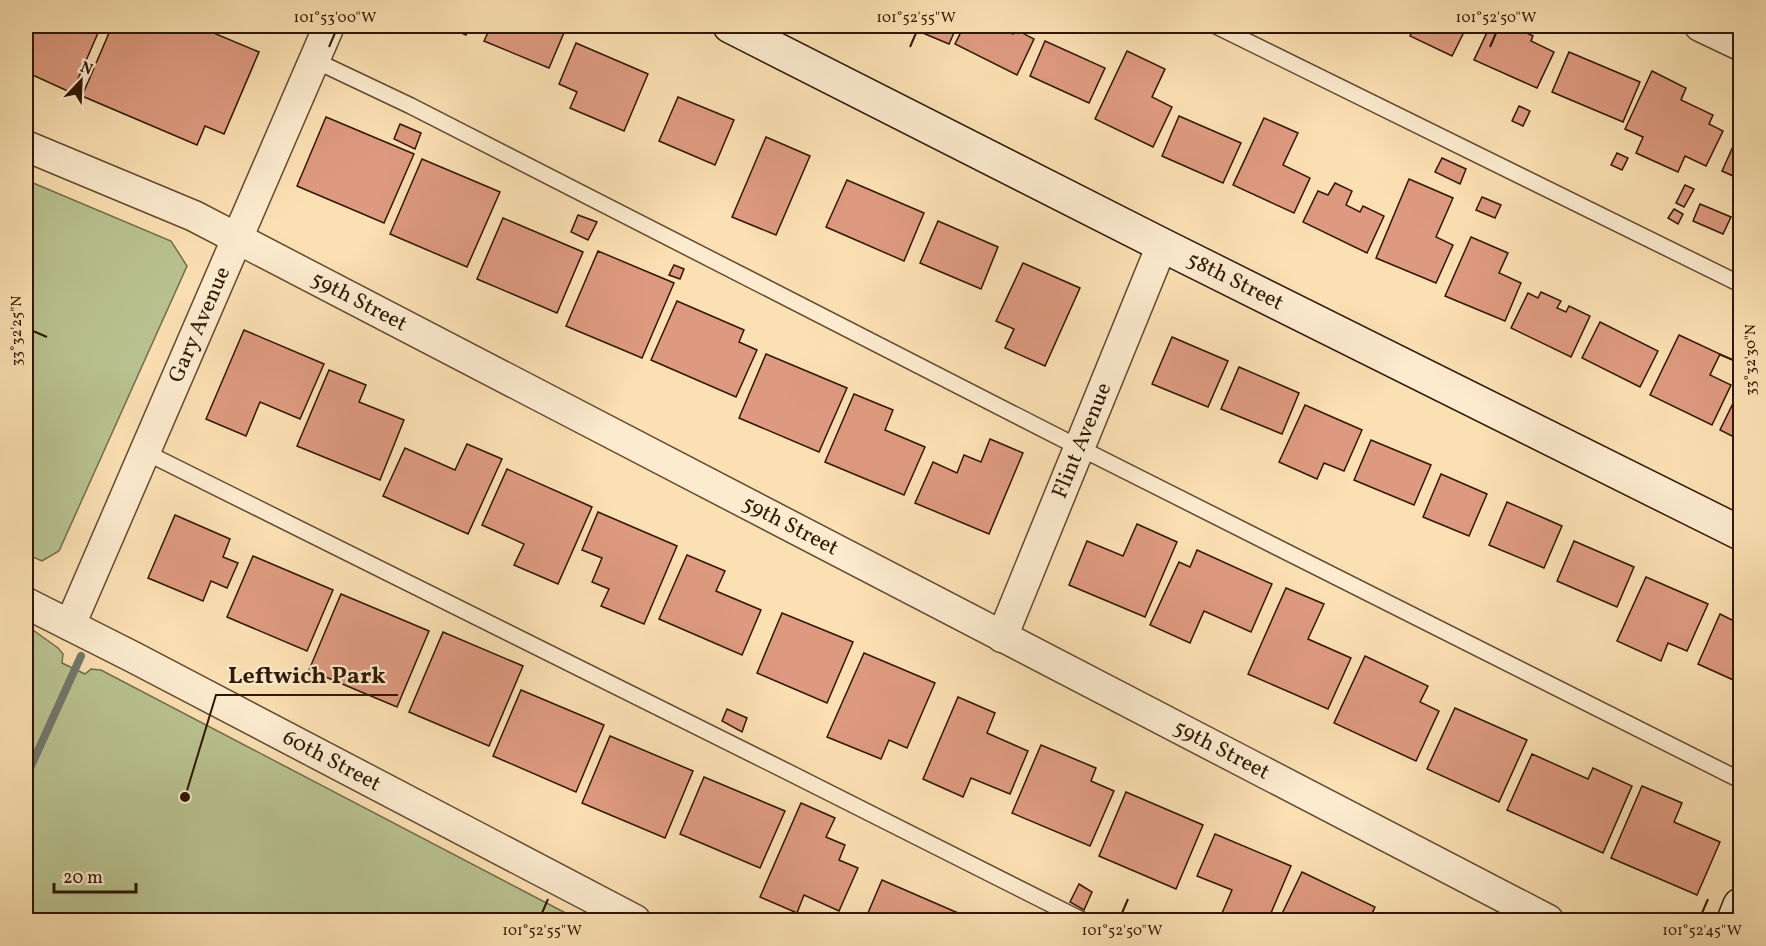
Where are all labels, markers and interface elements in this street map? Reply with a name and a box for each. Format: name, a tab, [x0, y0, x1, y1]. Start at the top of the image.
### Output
text: 101°53'00"W	[294, 8, 376, 29]
text: 101°52'55"W	[876, 8, 956, 29]
text: 101°52'50"W	[1456, 8, 1536, 29]
north arrow	[51, 51, 111, 111]
text: N	[76, 57, 96, 82]
street label: 58th Street	[1181, 244, 1289, 319]
street label: Gary Avenue	[161, 262, 239, 388]
street label: 59th Street	[305, 264, 413, 340]
text: 33°32'25"N	[7, 296, 28, 366]
text: 33°32'30"N	[1741, 324, 1762, 396]
street label: Flint Avenue	[1045, 378, 1120, 503]
street label: 59th Street	[737, 488, 844, 564]
callout: Leftwich Park	[216, 653, 398, 695]
text: Leftwich Park	[228, 660, 386, 694]
street label: 59th Street	[1168, 712, 1275, 788]
street label: 60th Street	[277, 722, 387, 800]
scale bar	[54, 856, 136, 894]
text: 20 m	[63, 866, 103, 891]
text: 101°52'55"W	[502, 921, 582, 942]
text: 101°52'50"W	[1082, 921, 1162, 942]
text: 101°52'45"W	[1662, 921, 1742, 942]

